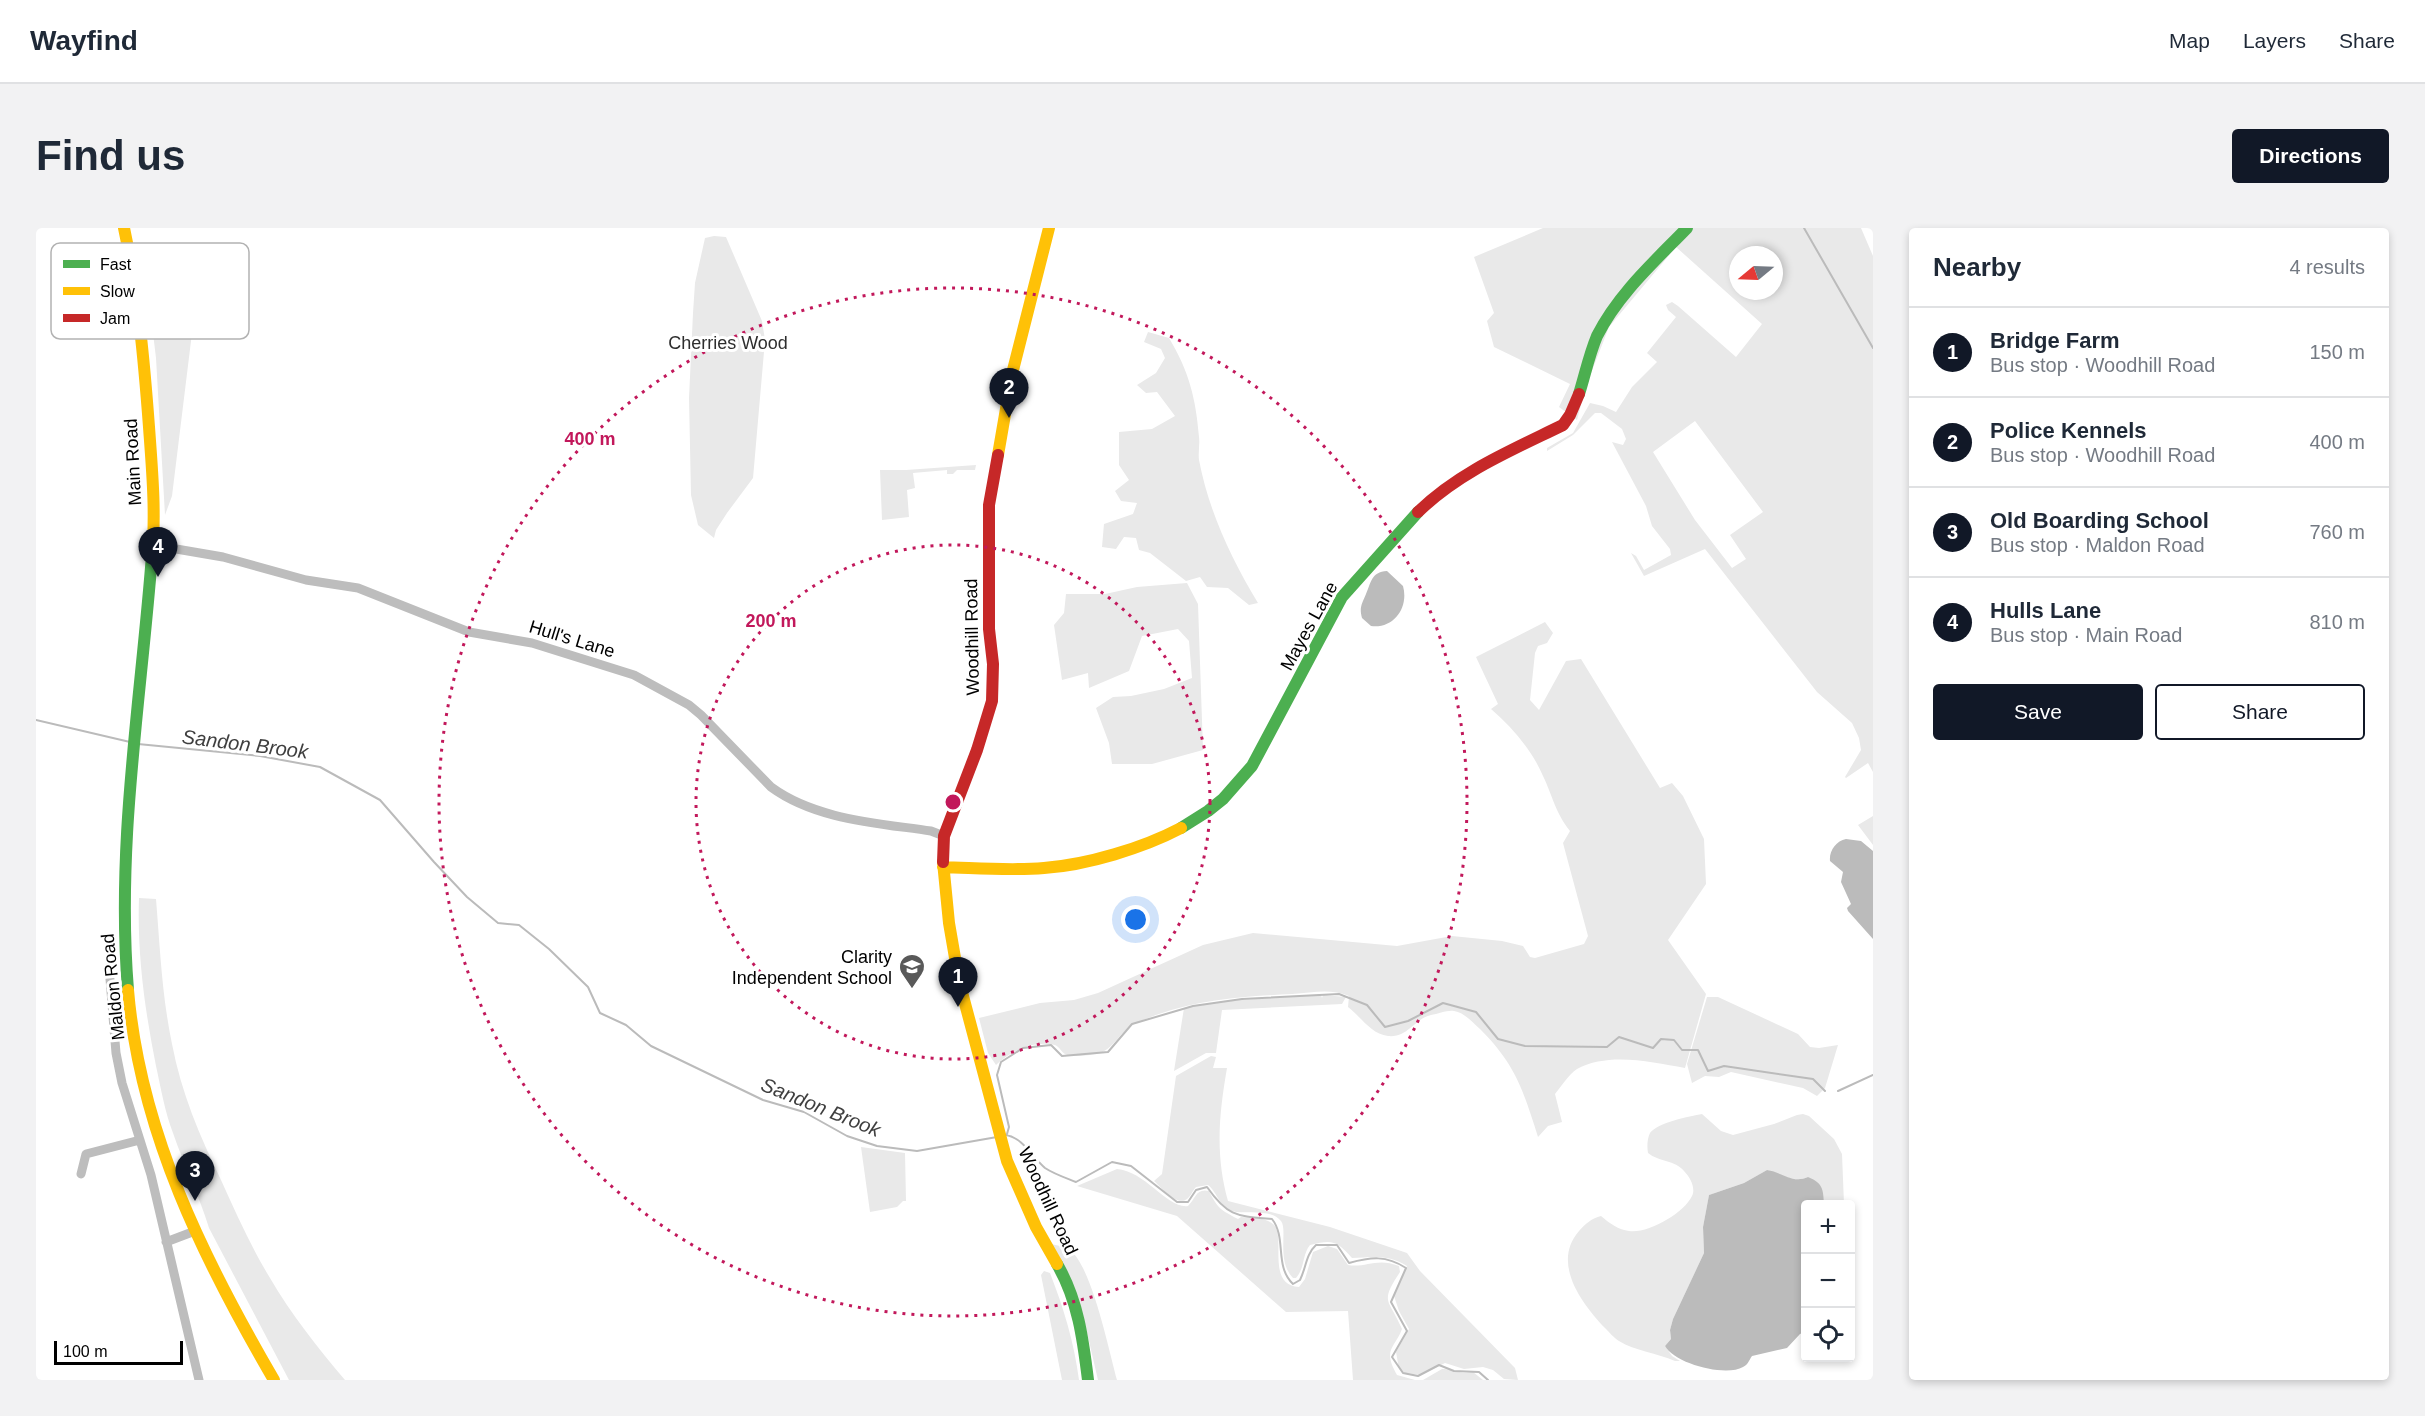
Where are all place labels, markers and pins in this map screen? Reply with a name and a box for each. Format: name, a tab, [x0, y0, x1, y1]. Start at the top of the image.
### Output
pin: 2	[990, 368, 1028, 418]
pin: 4	[138, 528, 178, 577]
centre of rings	[943, 792, 963, 812]
place label: Clarity Independent School	[732, 947, 892, 988]
school or university icon: Clarity Independent School	[897, 952, 927, 990]
pin: 1	[938, 958, 978, 1007]
pin: 3	[176, 1152, 214, 1201]

